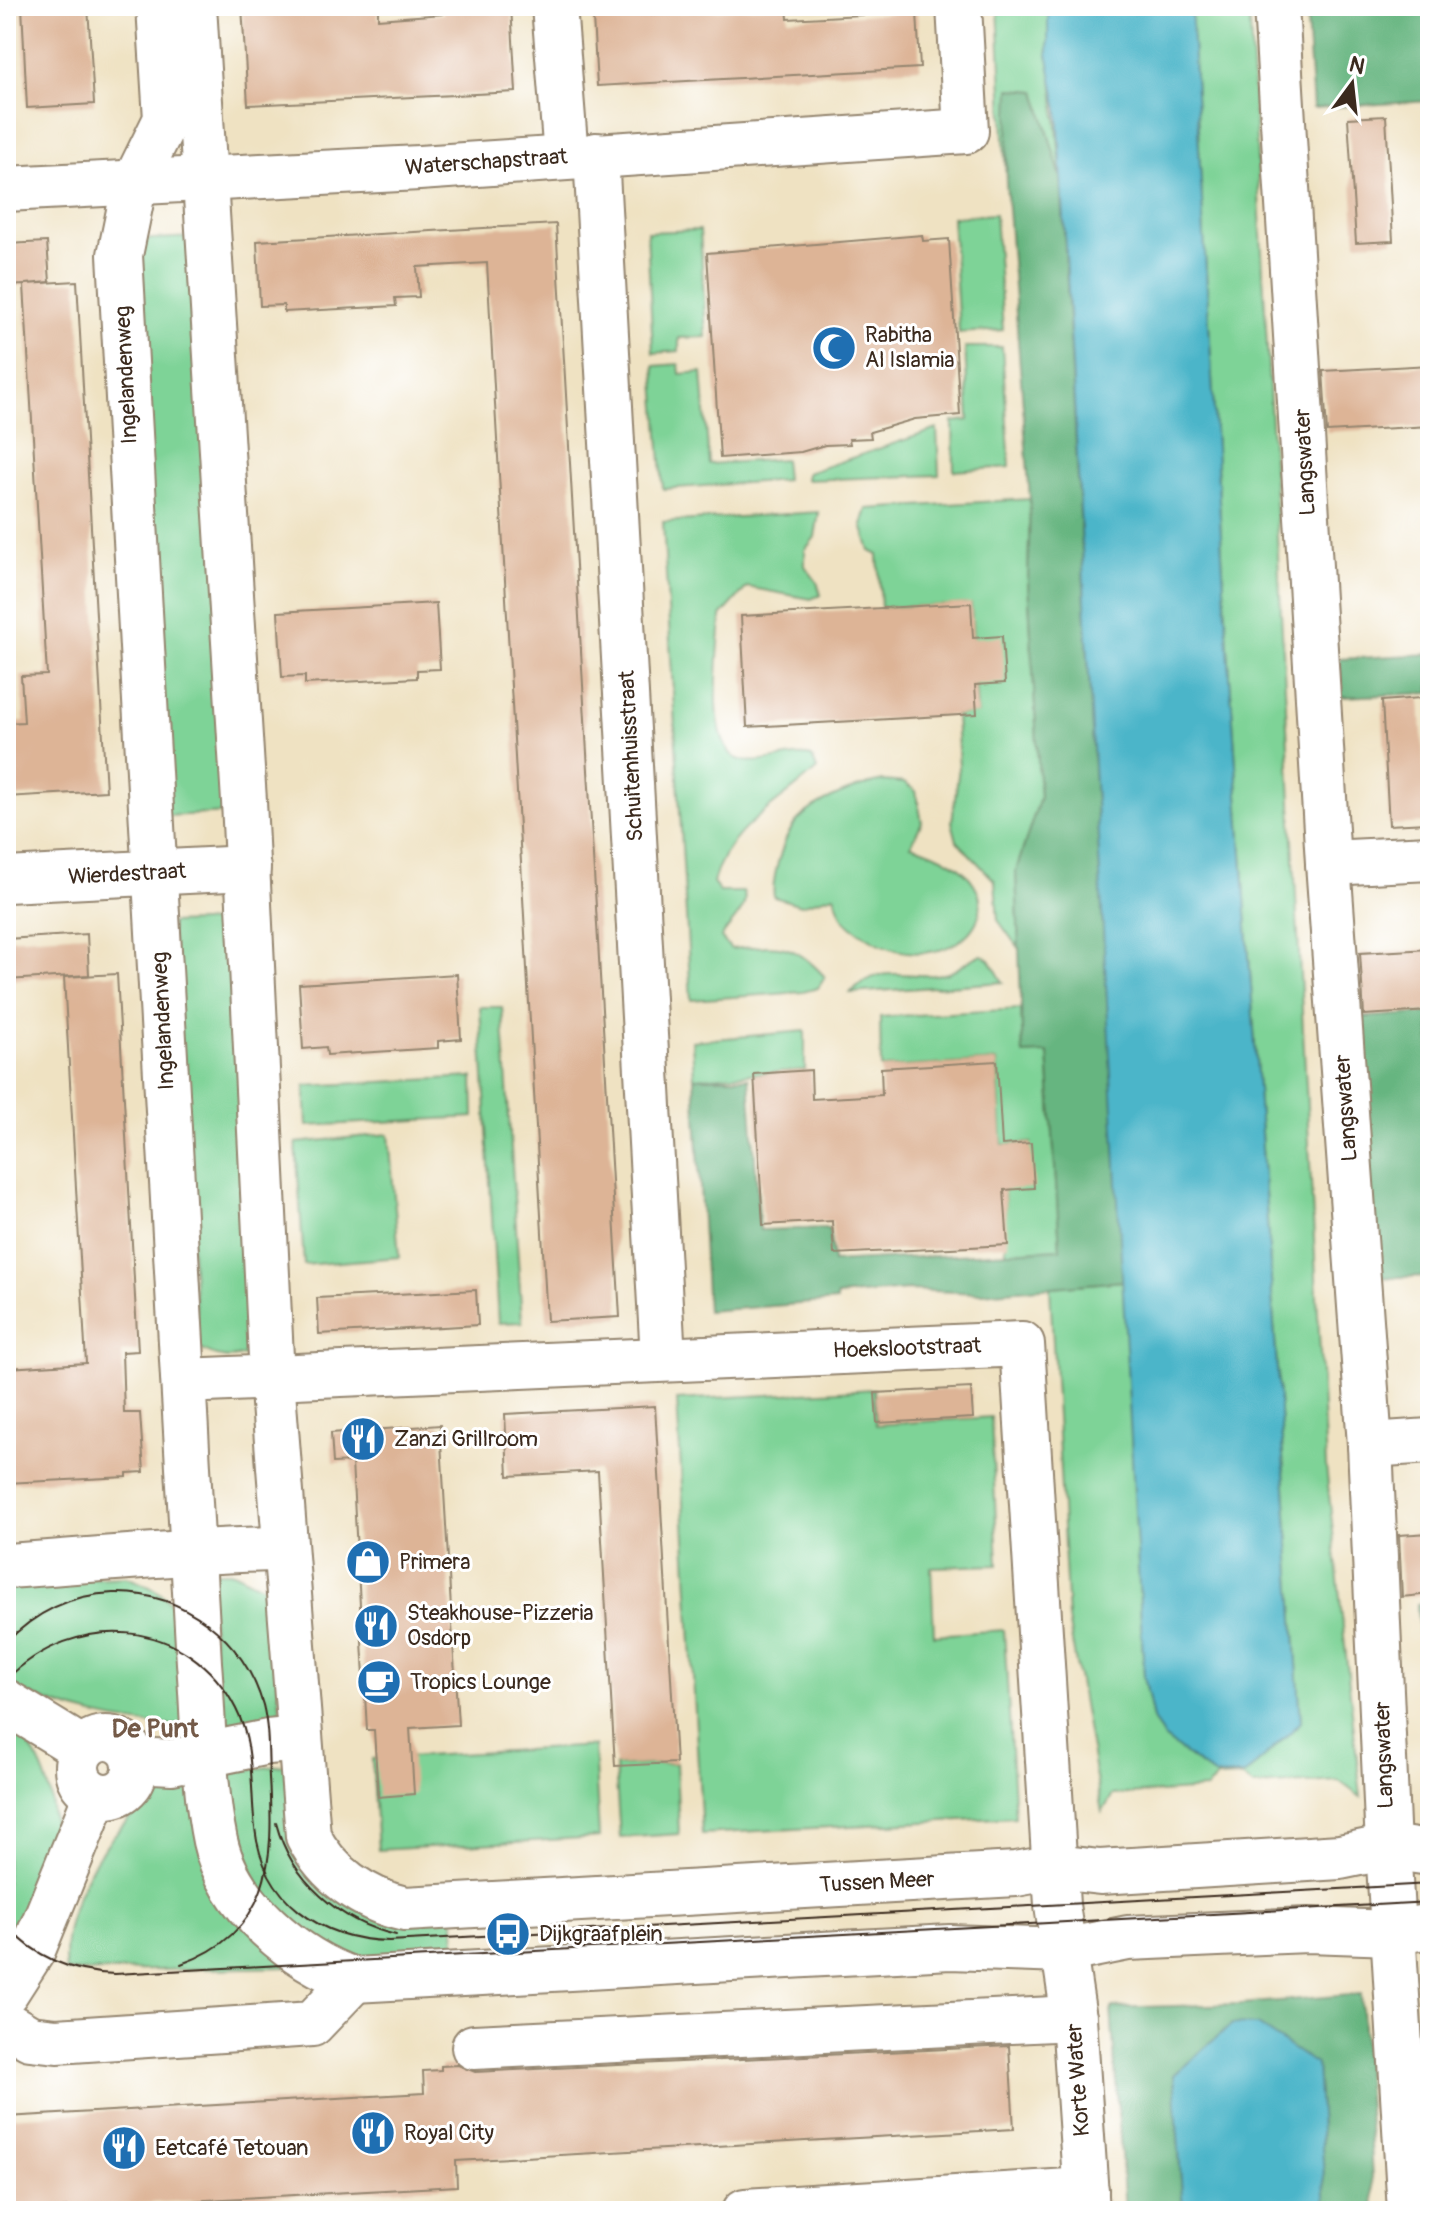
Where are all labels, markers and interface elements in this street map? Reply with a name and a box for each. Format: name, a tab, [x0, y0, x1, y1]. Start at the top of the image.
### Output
north arrow	[1312, 44, 1392, 124]
text: N	[1346, 50, 1368, 81]
street label: Waterschapstraat	[404, 142, 568, 182]
street label: Ingelandenweg	[108, 305, 144, 445]
place label: Rabitha Al Islamia	[865, 321, 954, 374]
mosque icon: Rabitha Al Islamia	[810, 324, 858, 372]
street label: Langswater	[1288, 408, 1322, 516]
street label: Schuitenhuisstraat	[613, 670, 649, 842]
street label: Wierdestraat	[67, 857, 187, 891]
street label: Ingelandenweg	[145, 951, 181, 1091]
street label: Langswater	[1328, 1053, 1364, 1163]
street label: Hoekslootstraat	[832, 1331, 982, 1365]
restaurant icon: Zanzi Grillroom	[339, 1415, 387, 1463]
place label: Zanzi Grillroom	[394, 1425, 538, 1453]
shop icon: Primera	[344, 1538, 392, 1586]
place label: Primera	[399, 1548, 470, 1576]
place label: Steakhouse-Pizzeria Osdorp	[407, 1599, 594, 1652]
restaurant icon: Steakhouse-Pizzeria Osdorp	[352, 1602, 400, 1650]
cafe icon: Tropics Lounge	[355, 1658, 403, 1706]
place label: Tropics Lounge	[410, 1668, 551, 1696]
street label: Langswater	[1368, 1701, 1400, 1809]
district label: De Punt	[111, 1713, 199, 1745]
street label: Tussen Meer	[819, 1865, 935, 1899]
bus stop icon: Dijkgraafplein	[484, 1910, 532, 1958]
place label: Dijkgraafplein	[539, 1920, 663, 1948]
street label: Korte Water	[1060, 2022, 1096, 2138]
restaurant icon: Royal City	[349, 2109, 397, 2157]
place label: Royal City	[404, 2119, 494, 2147]
restaurant icon: Eetcafé Tetouan	[100, 2124, 148, 2172]
place label: Eetcafé Tetouan	[155, 2134, 308, 2162]

